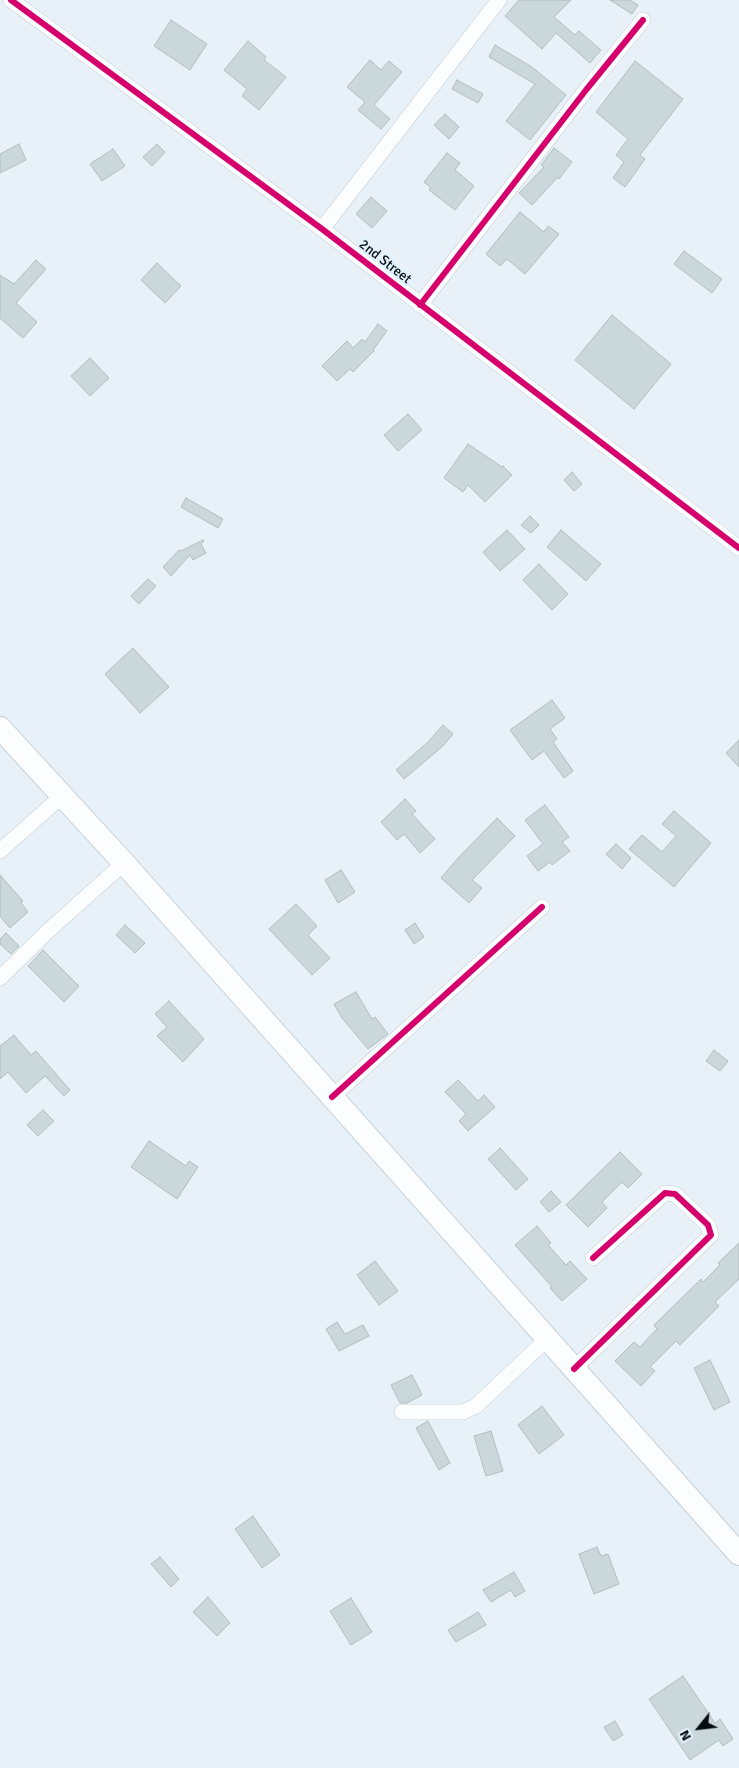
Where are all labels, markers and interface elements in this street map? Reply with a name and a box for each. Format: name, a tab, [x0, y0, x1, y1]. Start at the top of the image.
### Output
street label: 2nd Street	[355, 236, 415, 288]
north arrow	[674, 1703, 724, 1753]
text: N	[676, 1727, 695, 1744]

